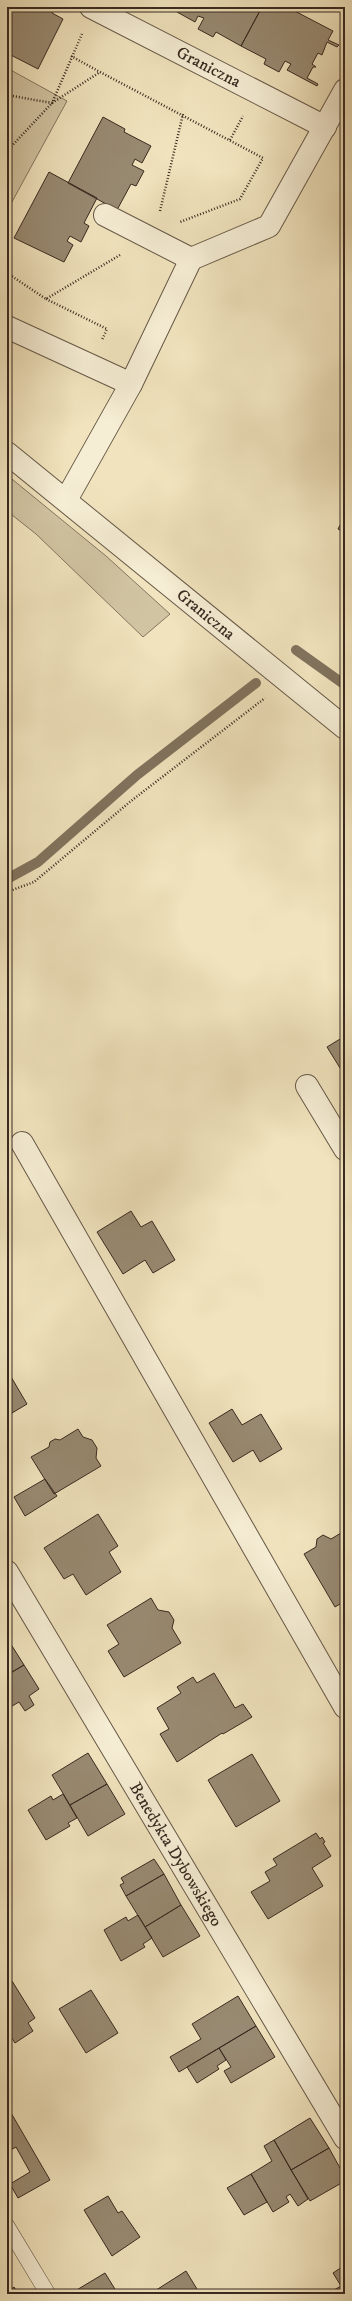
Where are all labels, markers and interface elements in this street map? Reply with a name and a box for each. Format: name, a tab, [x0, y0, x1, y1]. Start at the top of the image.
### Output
street label: Graniczna	[172, 42, 245, 93]
street label: Graniczna	[172, 584, 240, 646]
street label: Benedykta Dybowskiego	[124, 1778, 227, 1931]

